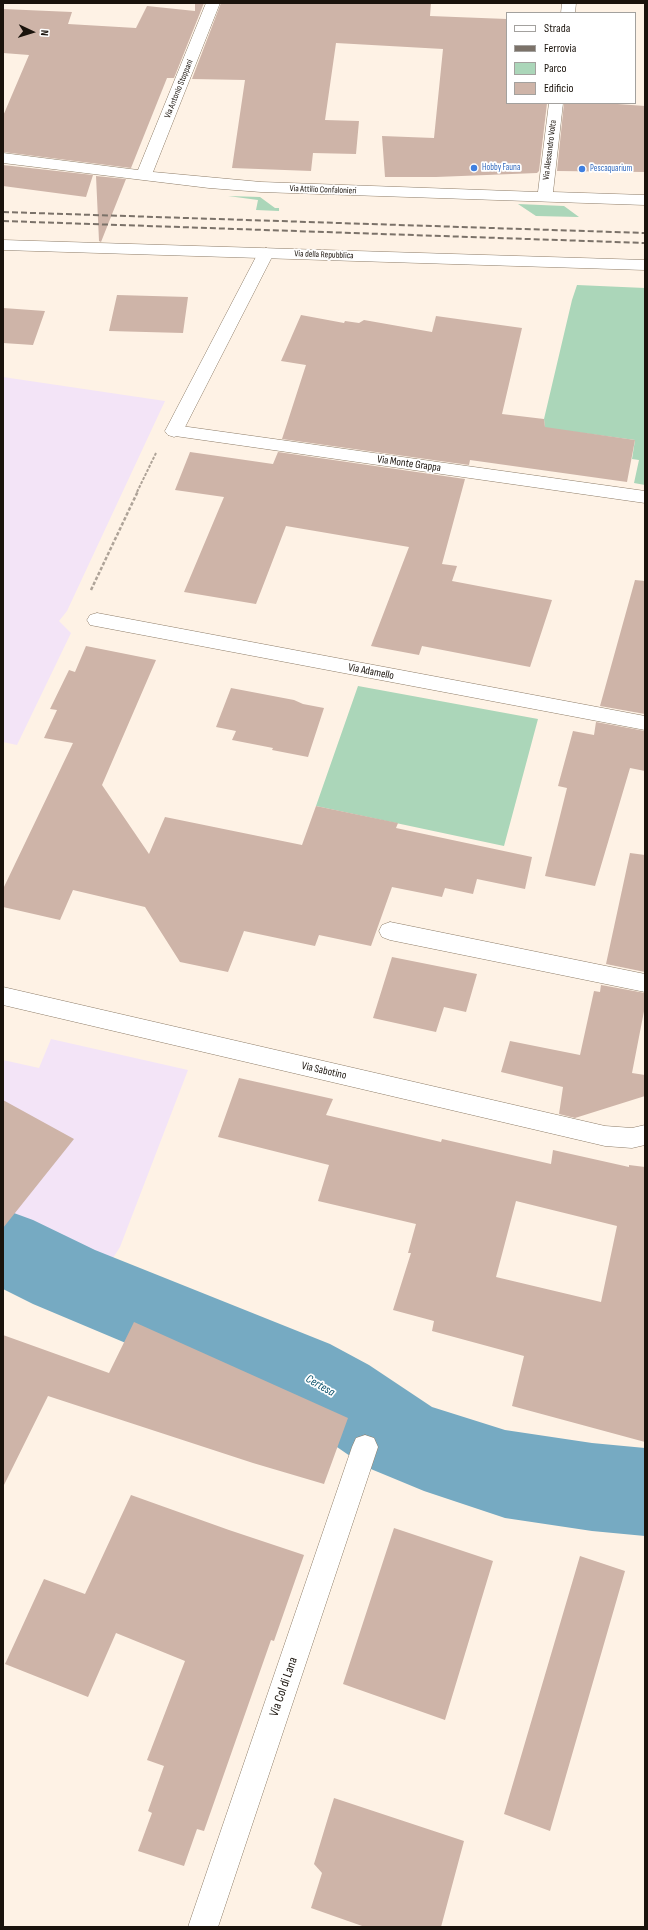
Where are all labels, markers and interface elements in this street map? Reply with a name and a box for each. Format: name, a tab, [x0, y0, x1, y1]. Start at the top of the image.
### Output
north arrow	[12, 12, 52, 52]
legend	[506, 12, 636, 104]
text: Strada	[544, 21, 570, 36]
text: N	[38, 29, 51, 36]
text: Ferrovia	[544, 41, 576, 56]
street label: Via Antonio Stoppani	[162, 58, 196, 120]
text: Parco	[544, 61, 567, 76]
text: Edificio	[544, 81, 573, 96]
street label: Via Alessandro Volta	[541, 119, 559, 181]
marker: Hobby Fauna	[469, 163, 479, 173]
place label: Hobby Fauna	[482, 163, 520, 173]
marker: Pescaquarium	[577, 164, 587, 174]
place label: Pescaquarium	[590, 164, 632, 174]
street label: Via Attilio Confalonieri	[289, 183, 357, 197]
street label: Via della Repubblica	[294, 249, 354, 261]
street label: Via Monte Grappa	[376, 453, 442, 475]
street label: Via Adamello	[347, 661, 395, 683]
street label: Via Sabotino	[300, 1059, 348, 1083]
water label: Certesa	[303, 1372, 337, 1400]
street label: Via Col di Lana	[267, 1655, 301, 1719]

